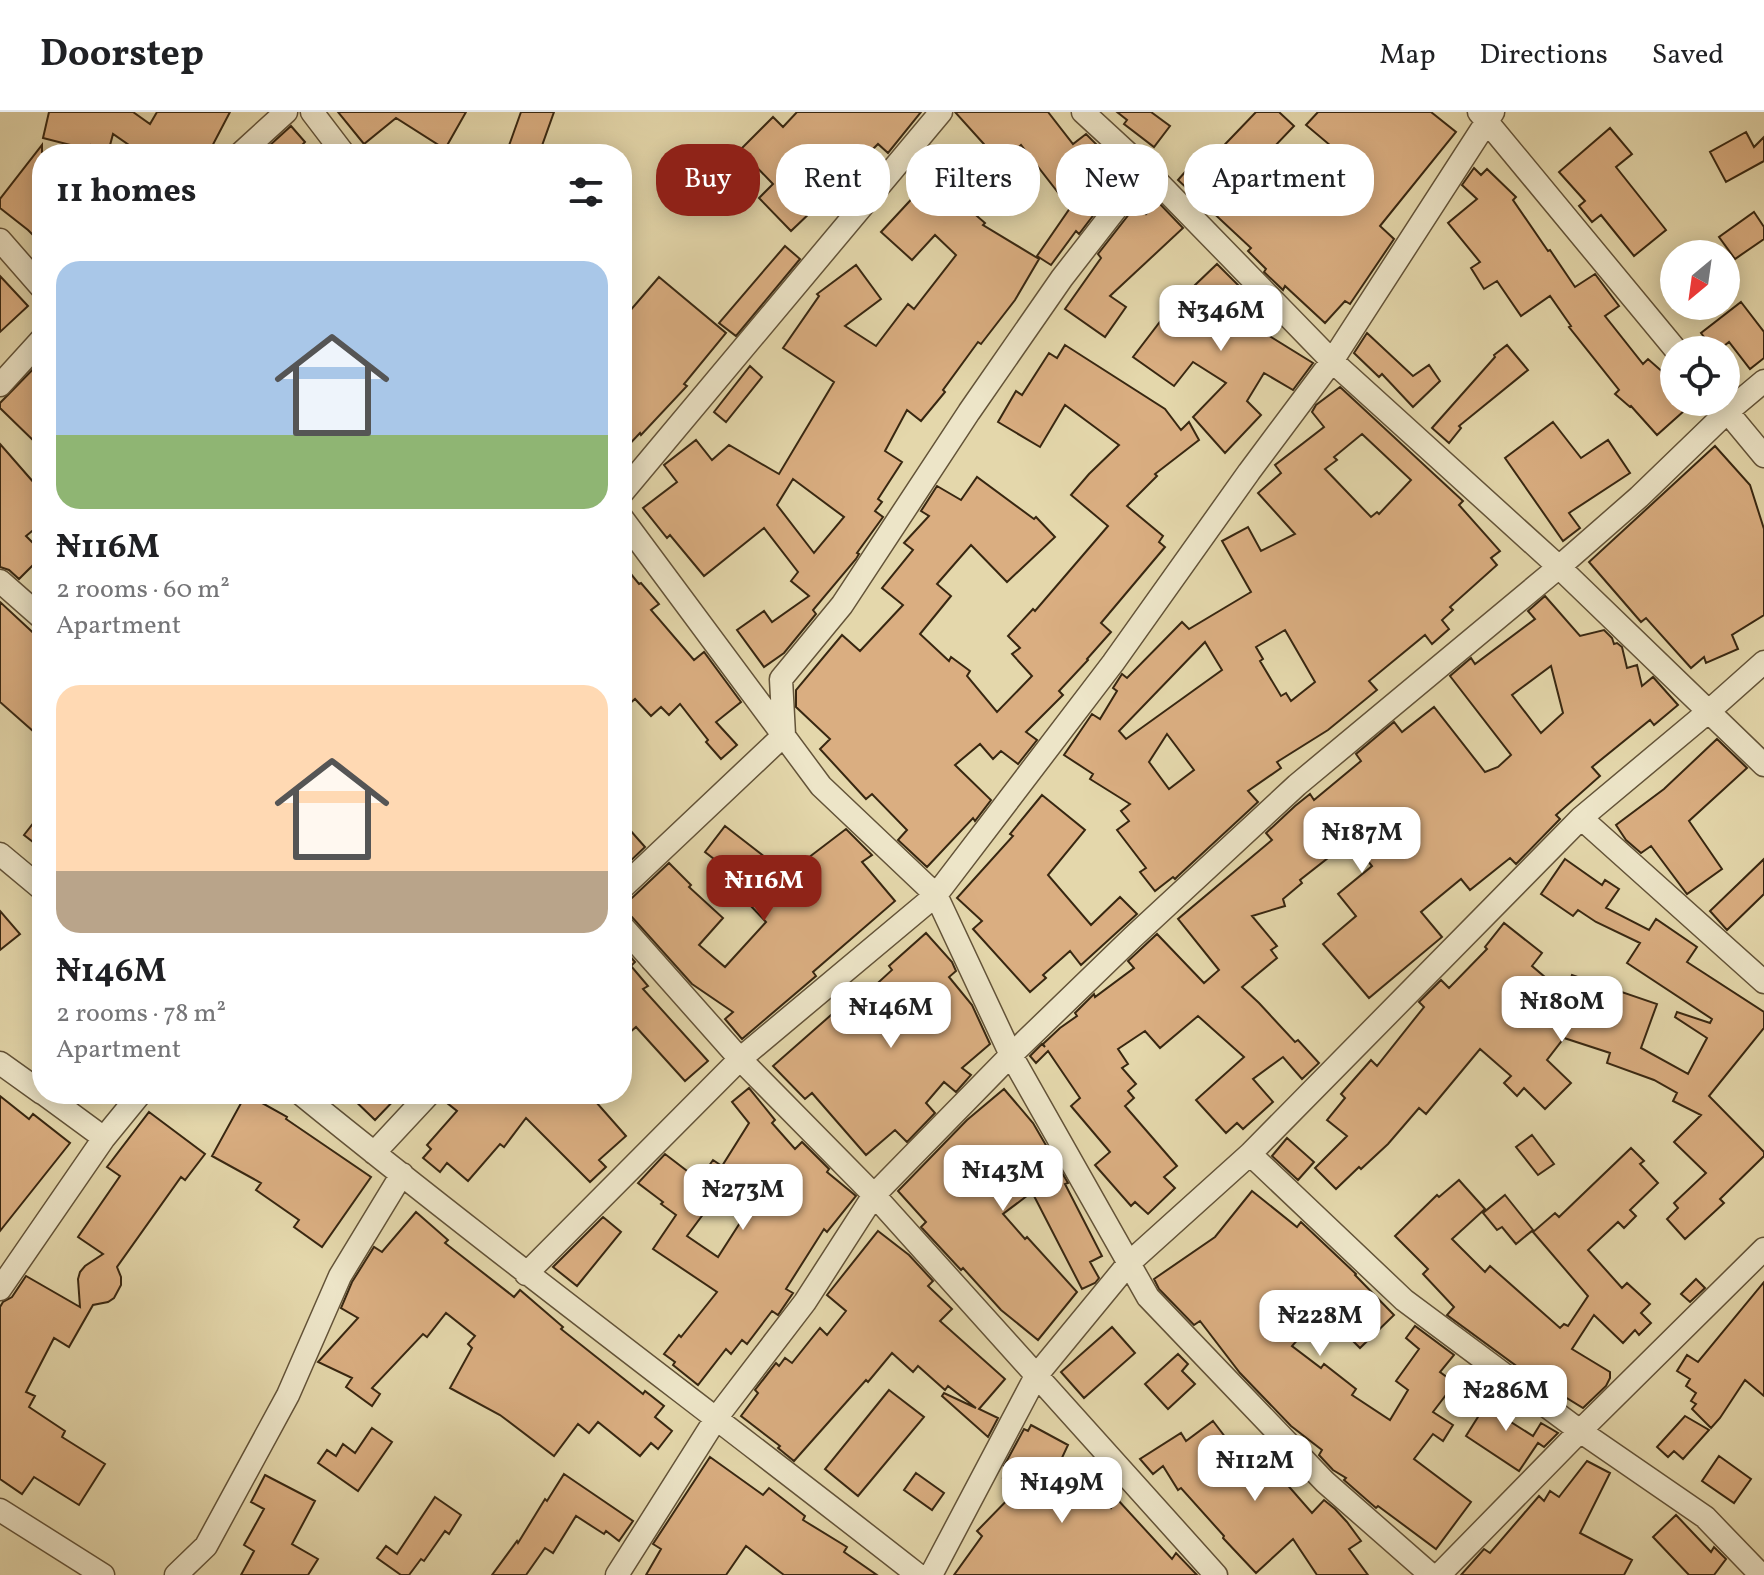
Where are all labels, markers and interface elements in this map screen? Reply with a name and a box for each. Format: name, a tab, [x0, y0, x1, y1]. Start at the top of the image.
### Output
text: Doorstep	[40, 29, 204, 82]
text: Map	[1380, 36, 1436, 75]
text: Directions	[1480, 36, 1608, 75]
text: Saved	[1652, 36, 1724, 75]
chip: Buy	[656, 144, 760, 216]
chip: Rent	[776, 144, 890, 216]
chip: Filters	[906, 144, 1040, 216]
chip: New	[1056, 144, 1168, 216]
chip: Apartment	[1184, 144, 1374, 216]
text: 11 homes	[56, 169, 196, 216]
icon: filters	[564, 170, 608, 214]
north arrow	[1660, 240, 1740, 320]
map controls	[1660, 240, 1740, 416]
pin: ₦346M	[1165, 285, 1277, 353]
text: ₦346M	[1177, 293, 1265, 329]
icon: home	[260, 313, 404, 457]
button: locate	[1660, 336, 1740, 416]
text: ₦116M	[56, 525, 160, 572]
text: 2 rooms · 60 m²	[56, 572, 230, 608]
text: Apartment	[56, 608, 181, 644]
icon: home	[260, 737, 404, 881]
pin: ₦187M	[1306, 807, 1418, 875]
text: ₦187M	[1321, 815, 1403, 851]
pin: ₦116M	[708, 855, 820, 923]
text: ₦116M	[724, 863, 804, 899]
text: ₦146M	[56, 949, 166, 996]
pin: ₦180M	[1506, 976, 1618, 1044]
pin: ₦146M	[835, 982, 947, 1050]
text: ₦180M	[1520, 984, 1604, 1020]
text: ₦146M	[849, 990, 933, 1026]
text: 2 rooms · 78 m²	[56, 996, 226, 1032]
text: Apartment	[56, 1032, 181, 1068]
pin: ₦143M	[947, 1145, 1059, 1213]
text: ₦143M	[962, 1153, 1044, 1189]
pin: ₦273M	[687, 1164, 799, 1232]
text: ₦273M	[702, 1172, 784, 1208]
pin: ₦228M	[1264, 1290, 1376, 1358]
text: ₦228M	[1277, 1298, 1363, 1334]
pin: ₦286M	[1450, 1365, 1562, 1433]
text: ₦286M	[1463, 1373, 1549, 1409]
pin: ₦112M	[1199, 1435, 1311, 1503]
text: ₦112M	[1216, 1443, 1294, 1479]
pin: ₦149M	[1006, 1457, 1118, 1525]
text: ₦149M	[1020, 1465, 1104, 1501]

